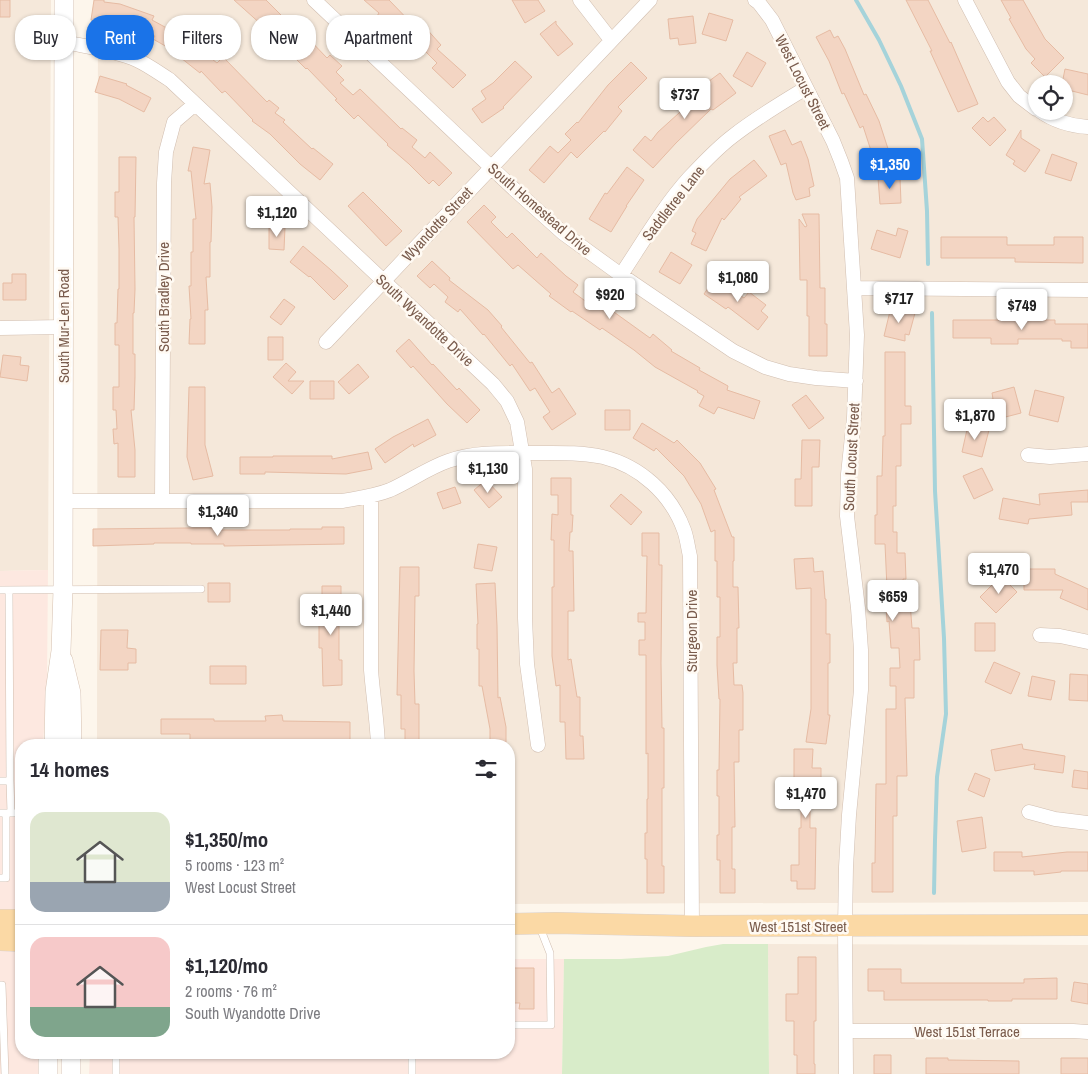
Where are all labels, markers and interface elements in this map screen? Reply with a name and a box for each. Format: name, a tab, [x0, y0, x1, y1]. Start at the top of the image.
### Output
chip: Buy	[15, 15, 76, 60]
chip: Rent	[86, 15, 154, 60]
chip: Filters	[164, 15, 241, 60]
chip: New	[251, 15, 316, 60]
chip: Apartment	[326, 15, 430, 60]
street label: West Locust Street	[770, 31, 836, 133]
map controls	[1028, 75, 1073, 120]
button: locate	[1028, 75, 1073, 120]
pin: $737	[655, 78, 715, 120]
text: $737	[670, 83, 700, 105]
pin: $1,350	[849, 148, 931, 190]
text: $1,350	[870, 153, 910, 175]
street label: South Homestead Drive	[484, 158, 597, 260]
street label: Saddletree Lane	[637, 161, 709, 245]
street label: Wyandotte Street	[397, 182, 477, 266]
pin: $1,120	[236, 196, 318, 238]
text: $1,120	[257, 201, 297, 223]
street label: South Bradley Drive	[153, 242, 174, 352]
pin: $1,080	[697, 260, 779, 303]
text: $1,080	[718, 266, 758, 288]
street label: South Mur-Len Road	[53, 269, 74, 383]
street label: South Wyandotte Drive	[371, 269, 479, 371]
pin: $920	[580, 278, 640, 320]
pin: $717	[869, 282, 929, 324]
text: $920	[595, 283, 625, 305]
text: $717	[884, 287, 914, 309]
pin: $749	[992, 288, 1052, 331]
text: $749	[1007, 294, 1037, 316]
pin: $1,870	[934, 398, 1016, 441]
street label: South Locust Street	[838, 402, 864, 511]
text: $1,870	[955, 404, 995, 426]
pin: $1,130	[447, 452, 529, 494]
text: $1,130	[468, 457, 508, 479]
pin: $1,340	[177, 494, 259, 537]
text: $1,340	[198, 500, 238, 522]
pin: $1,470	[958, 552, 1040, 595]
text: $1,470	[979, 558, 1019, 580]
pin: $659	[863, 580, 923, 622]
text: $659	[878, 585, 908, 607]
street label: Sturgeon Drive	[681, 589, 702, 672]
pin: $1,440	[290, 594, 372, 636]
text: $1,440	[311, 599, 351, 621]
text: 14 homes	[30, 755, 109, 784]
icon: filters	[472, 755, 500, 783]
pin: $1,470	[765, 776, 847, 819]
text: $1,470	[786, 782, 826, 804]
text: $1,350/mo	[185, 825, 268, 854]
icon: home	[70, 832, 130, 892]
text: 5 rooms · 123 m²	[185, 854, 284, 876]
text: West Locust Street	[185, 876, 296, 898]
street label: West 151st Street	[749, 916, 847, 937]
text: $1,120/mo	[185, 951, 268, 980]
icon: home	[70, 957, 130, 1017]
text: 2 rooms · 76 m²	[185, 980, 277, 1002]
text: South Wyandotte Drive	[185, 1002, 321, 1024]
street label: West 151st Terrace	[914, 1021, 1020, 1042]

